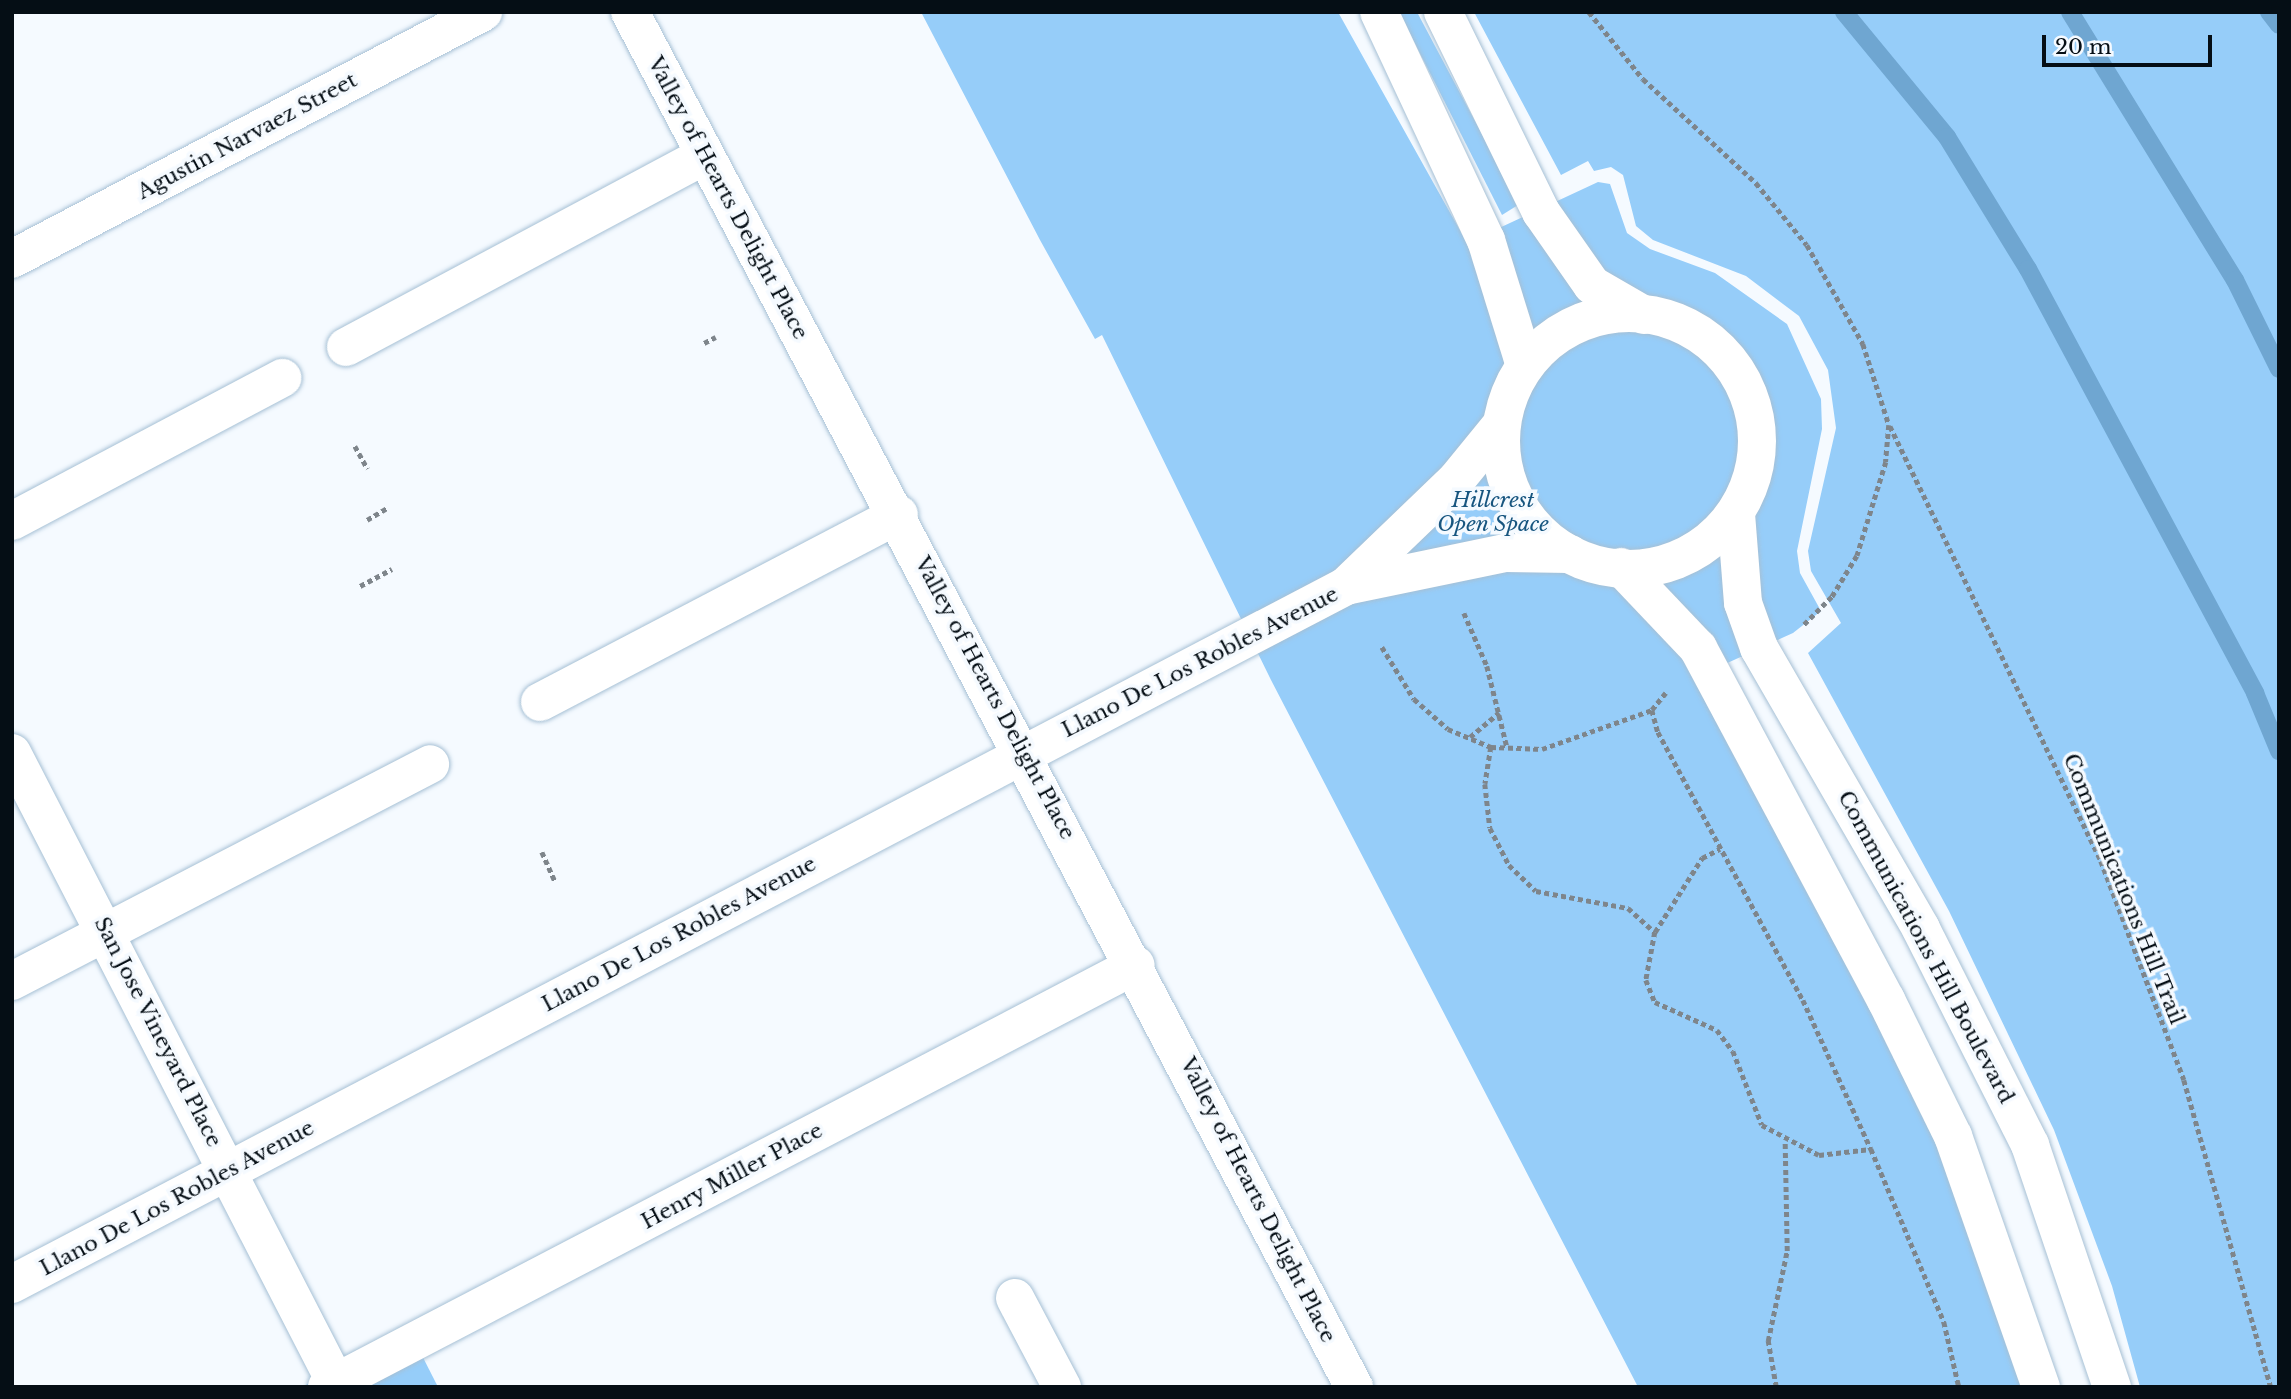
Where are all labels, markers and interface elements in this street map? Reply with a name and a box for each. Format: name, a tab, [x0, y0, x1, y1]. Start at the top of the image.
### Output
scale bar	[2046, 21, 2216, 65]
text: 20 m	[2055, 34, 2112, 60]
street label: Valley of Hearts Delight Place	[642, 52, 814, 344]
street label: Agustin Narvaez Street	[133, 67, 361, 205]
park label: Hillcrest Open Space	[1437, 487, 1549, 537]
street label: Valley of Hearts Delight Place	[909, 552, 1081, 844]
street label: Llano De Los Robles Avenue	[1057, 581, 1343, 743]
street label: Communications Hill Trail	[2058, 750, 2190, 1028]
street label: Communications Hill Boulevard	[1833, 787, 2019, 1107]
street label: Llano De Los Robles Avenue	[537, 851, 821, 1017]
street label: San Jose Vineyard Place	[89, 912, 227, 1152]
street label: Valley of Hearts Delight Place	[1175, 1053, 1341, 1347]
street label: Llano De Los Robles Avenue	[35, 1115, 319, 1281]
street label: Henry Miller Place	[637, 1117, 827, 1235]

